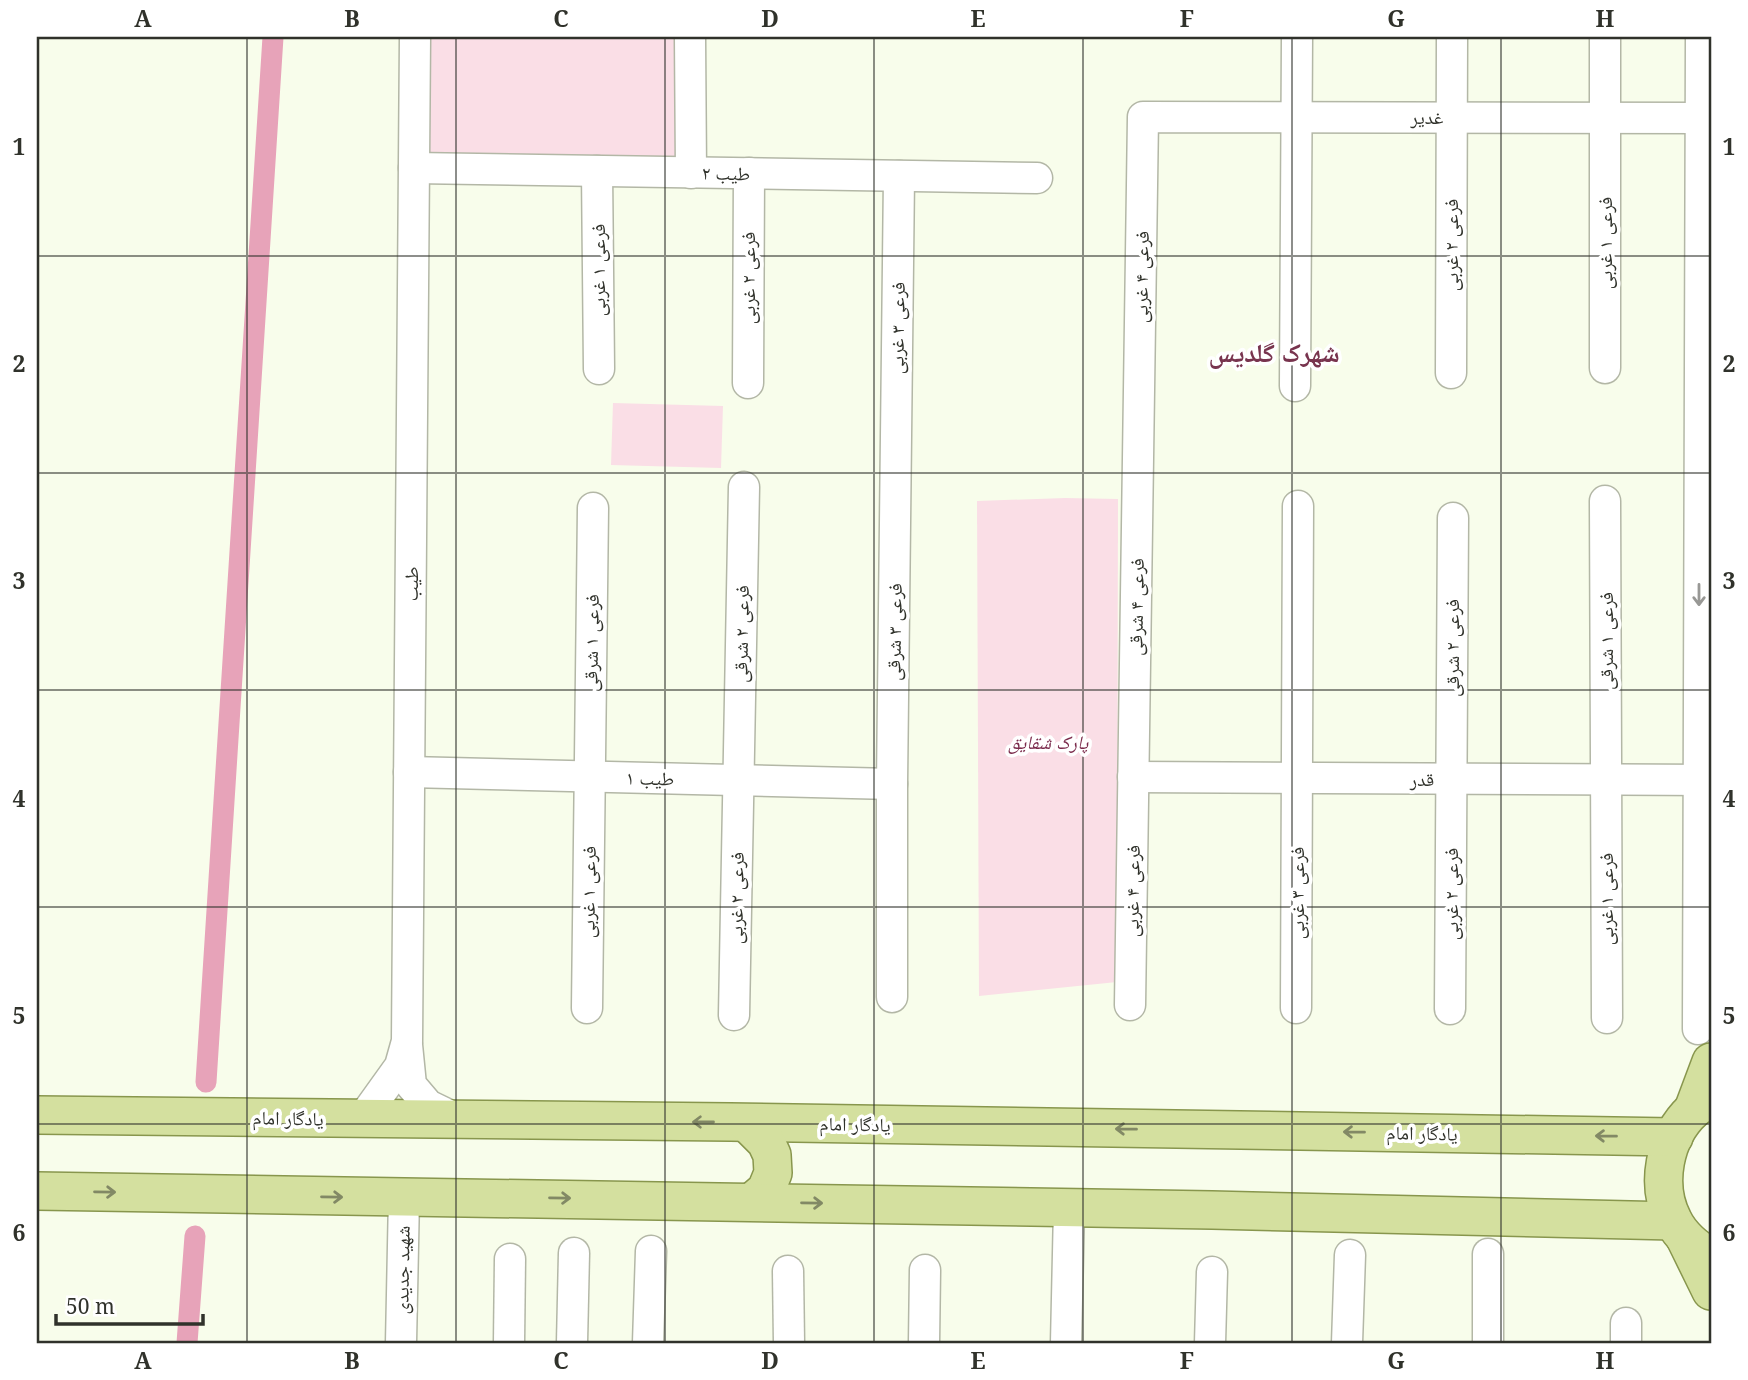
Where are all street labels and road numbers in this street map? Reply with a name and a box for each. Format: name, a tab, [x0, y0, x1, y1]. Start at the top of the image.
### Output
street label: غدیر	[1410, 104, 1444, 130]
street label: طیب ۲	[702, 160, 750, 186]
street label: فرعی ۱ غربی	[1592, 197, 1618, 289]
street label: فرعی ۲ غربی	[1438, 199, 1464, 291]
street label: فرعی ۱ غربی	[585, 224, 611, 316]
street label: فرعی ۴ غربی	[1127, 231, 1155, 323]
street label: فرعی ۲ غربی	[735, 232, 761, 324]
street label: فرعی ۳ غربی	[883, 282, 911, 374]
street label: فرعی ۴ شرقی	[1122, 558, 1150, 656]
street label: طیب	[398, 566, 424, 602]
street label: فرعی ۳ شرقی	[880, 583, 908, 681]
street label: فرعی ۲ شرقی	[727, 585, 755, 683]
street label: فرعی ۱ شرقی	[1593, 592, 1619, 690]
street label: فرعی ۱ شرقی	[577, 594, 605, 692]
street label: فرعی ۲ شرقی	[1439, 599, 1465, 697]
street label: طیب ۱	[626, 765, 674, 791]
street label: قدر	[1409, 766, 1434, 792]
street label: فرعی ۴ غربی	[1118, 845, 1146, 937]
street label: فرعی ۱ غربی	[574, 846, 602, 938]
street label: فرعی ۳ غربی	[1284, 847, 1310, 939]
street label: فرعی ۲ غربی	[1438, 848, 1464, 940]
street label: فرعی ۲ غربی	[722, 852, 750, 944]
street label: فرعی ۱ غربی	[1593, 853, 1619, 945]
street label: یادگار امام	[252, 1104, 324, 1133]
street label: یادگار امام	[819, 1110, 891, 1139]
street label: یادگار امام	[1386, 1119, 1458, 1148]
street label: شهید جدیدی	[388, 1225, 416, 1315]

